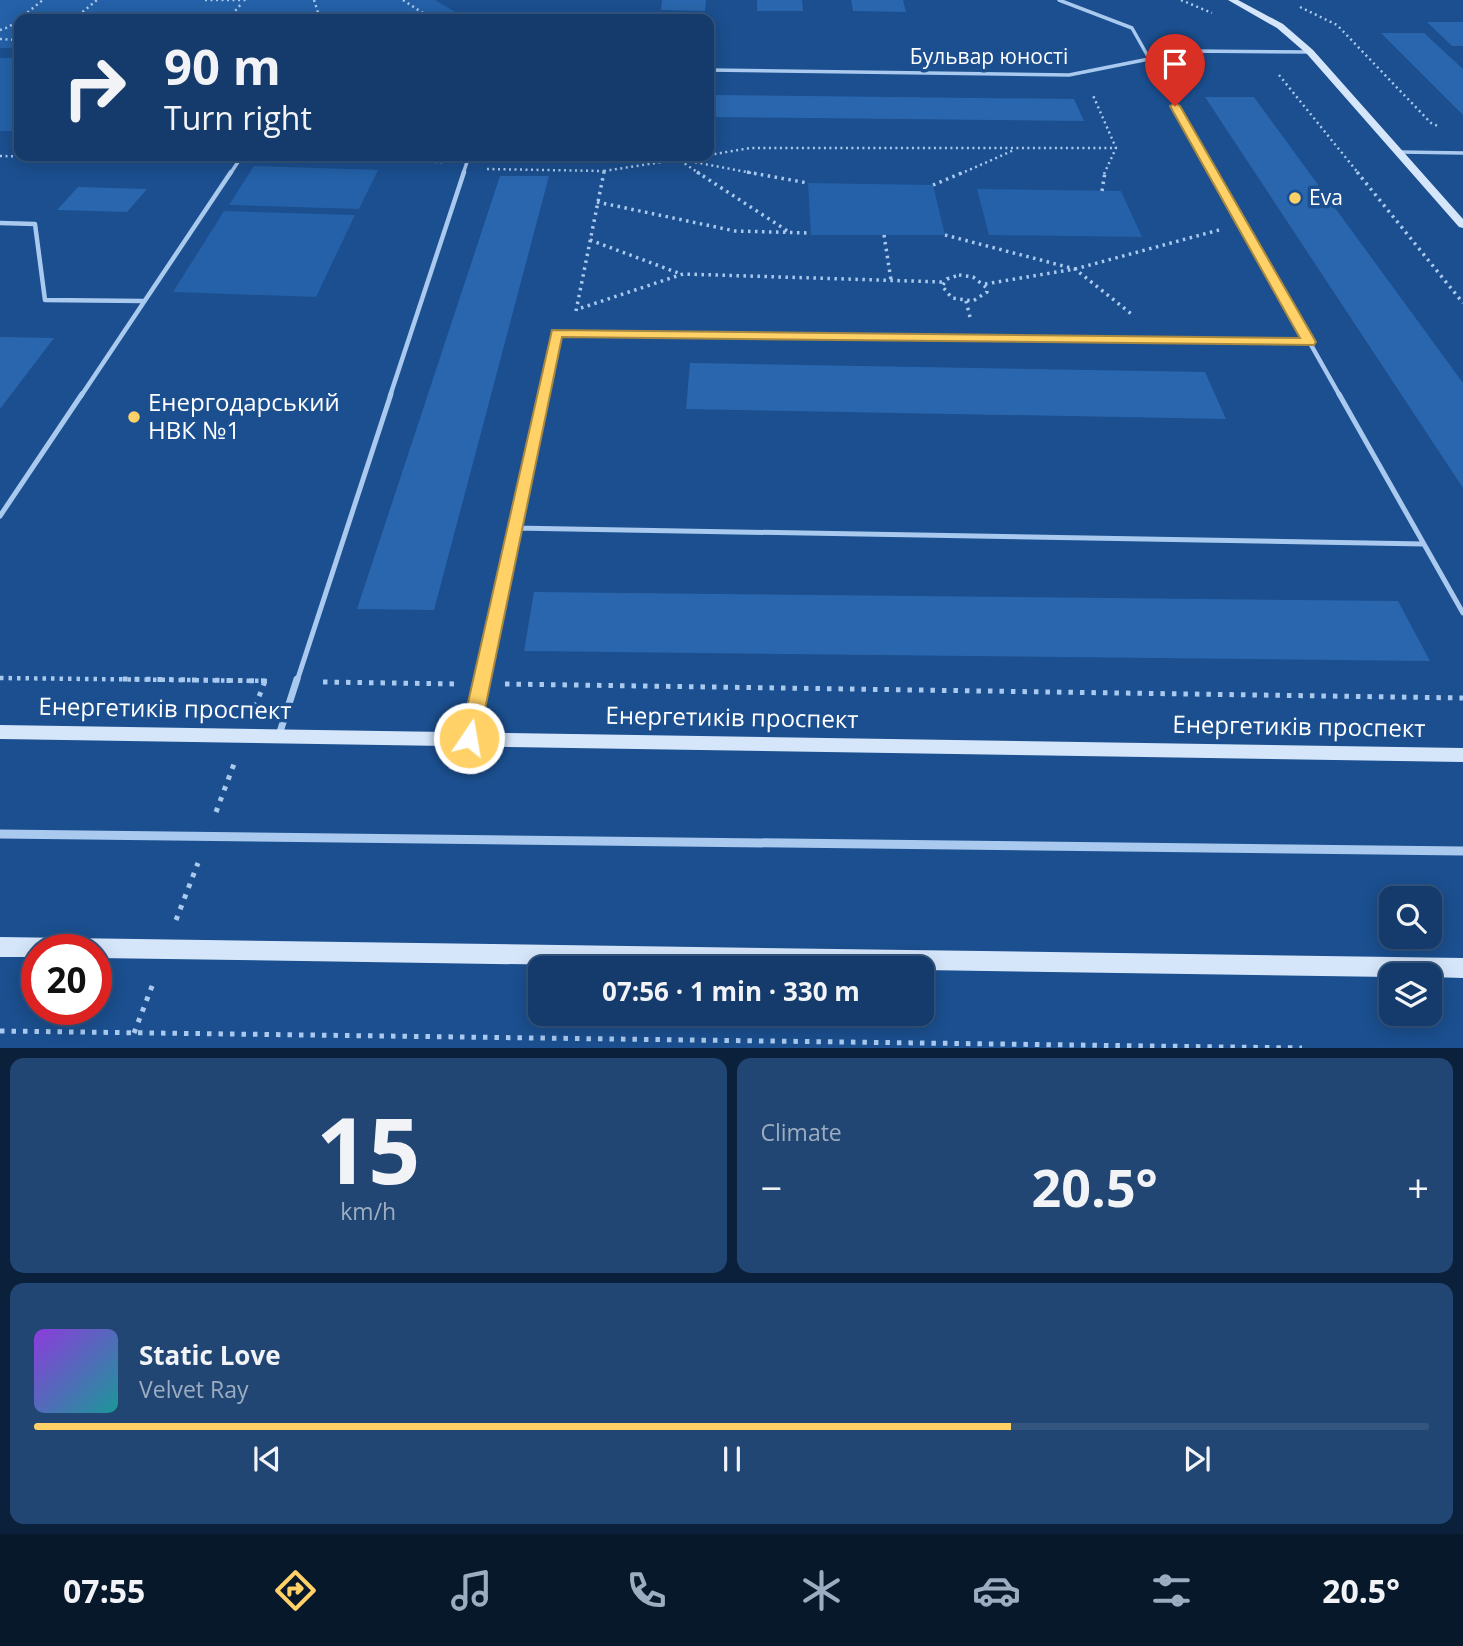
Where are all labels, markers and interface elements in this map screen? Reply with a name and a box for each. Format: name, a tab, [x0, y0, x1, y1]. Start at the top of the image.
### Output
text: 90 m	[164, 33, 281, 99]
pin	[1145, 34, 1205, 106]
icon: right	[49, 42, 140, 133]
street label: Бульвар юності	[910, 42, 1068, 70]
icon: arrive	[1156, 45, 1194, 83]
text: Turn right	[164, 96, 312, 139]
place label: Eva	[1309, 183, 1343, 211]
marker: Eva	[1287, 190, 1303, 206]
place label: Енергодарський НВК №1	[148, 385, 340, 446]
marker: Енергодарський НВК №1	[126, 409, 142, 425]
street label: Енергетиків проспект	[38, 689, 292, 726]
street label: Енергетиків проспект	[605, 698, 859, 735]
position arrow	[432, 701, 506, 775]
street label: Енергетиків проспект	[1172, 707, 1426, 744]
map controls	[1379, 886, 1442, 1026]
button: search	[1379, 886, 1442, 949]
speed limit sign: 20	[21, 934, 112, 1025]
button: layers	[1379, 963, 1442, 1026]
text: 07:56 · 1 min · 330 m	[602, 973, 860, 1009]
text: 15	[316, 1087, 420, 1211]
text: Climate	[761, 1116, 842, 1148]
text: 20.5°	[1032, 1151, 1158, 1222]
text: −	[761, 1161, 782, 1213]
text: +	[1407, 1161, 1429, 1213]
text: km/h	[340, 1195, 396, 1227]
text: Static Love	[139, 1337, 281, 1373]
text: Velvet Ray	[139, 1373, 249, 1405]
icon: previous	[248, 1440, 286, 1478]
icon: pause	[713, 1440, 751, 1478]
icon: next	[1178, 1440, 1216, 1478]
icon: directions	[271, 1566, 320, 1615]
icon: music	[447, 1566, 496, 1615]
icon: phone	[622, 1566, 671, 1615]
icon: climate	[797, 1566, 846, 1615]
icon: car	[972, 1566, 1021, 1615]
icon: filters	[1147, 1566, 1196, 1615]
text: 07:55	[63, 1569, 145, 1612]
text: 20.5°	[1322, 1569, 1400, 1612]

